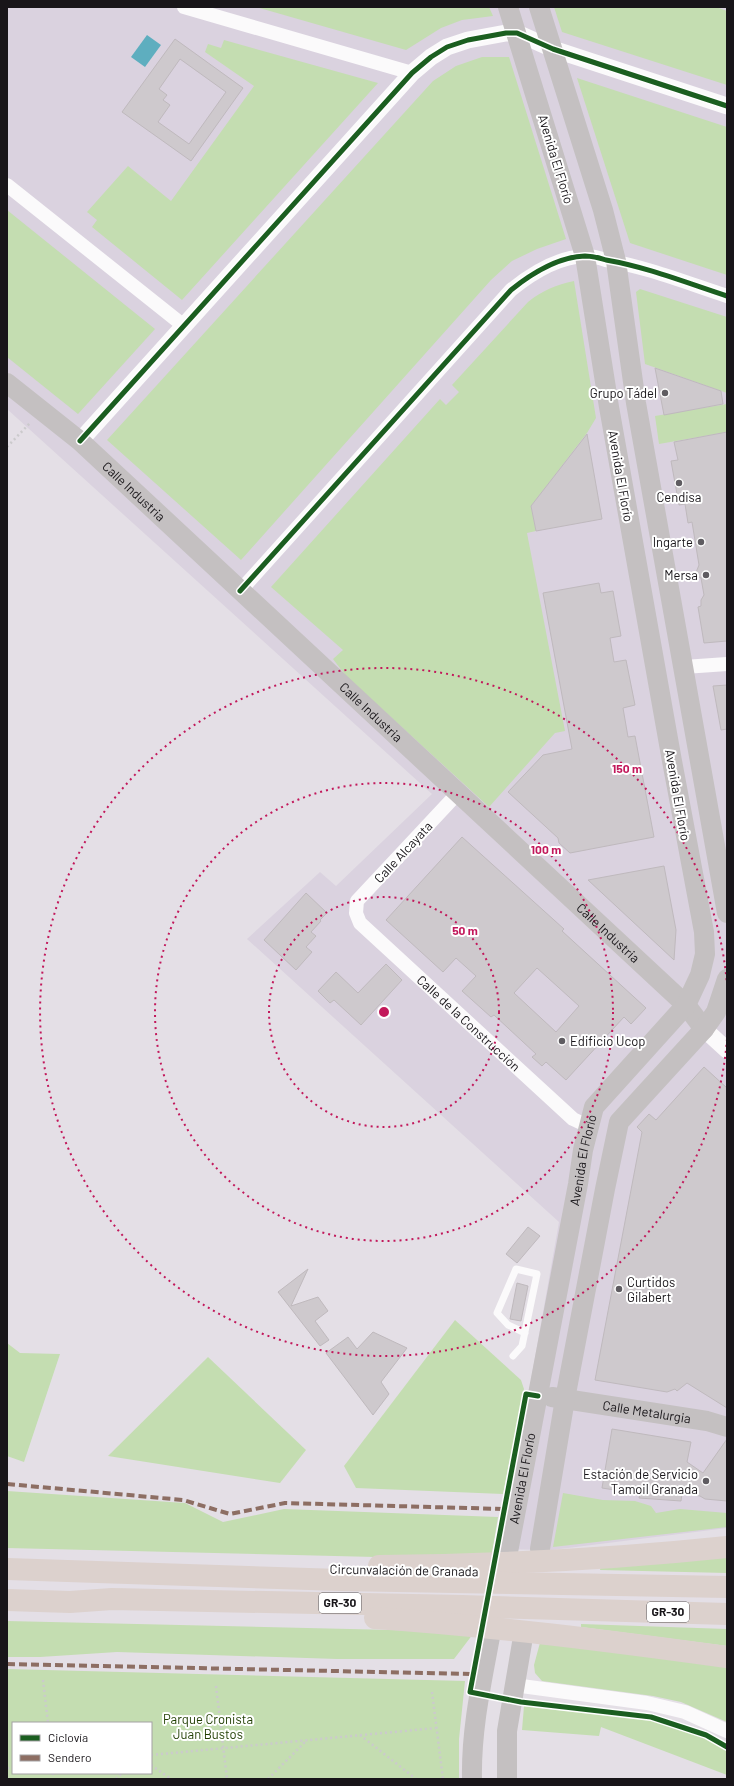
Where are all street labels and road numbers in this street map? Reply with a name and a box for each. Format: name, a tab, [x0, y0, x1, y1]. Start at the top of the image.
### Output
street label: Avenida El Florío	[535, 112, 577, 206]
street label: Avenida El Florío	[605, 429, 637, 523]
street label: Calle Industria	[99, 458, 169, 524]
street label: Calle Industria	[336, 679, 406, 745]
street label: Avenida El Florío	[662, 748, 694, 842]
street label: Calle Alcayata	[371, 818, 435, 886]
street label: Calle Industria	[574, 900, 643, 966]
street label: Calle de la Construcción	[414, 972, 524, 1074]
street label: Avenida El Florío	[566, 1113, 600, 1207]
street label: Calle Metalurgia	[602, 1397, 692, 1426]
street label: Avenida El Florío	[505, 1431, 539, 1525]
street label: Circunvalación de Granada	[329, 1561, 479, 1579]
road number: GR-30	[319, 1593, 361, 1613]
road number: GR-30	[647, 1602, 689, 1622]

